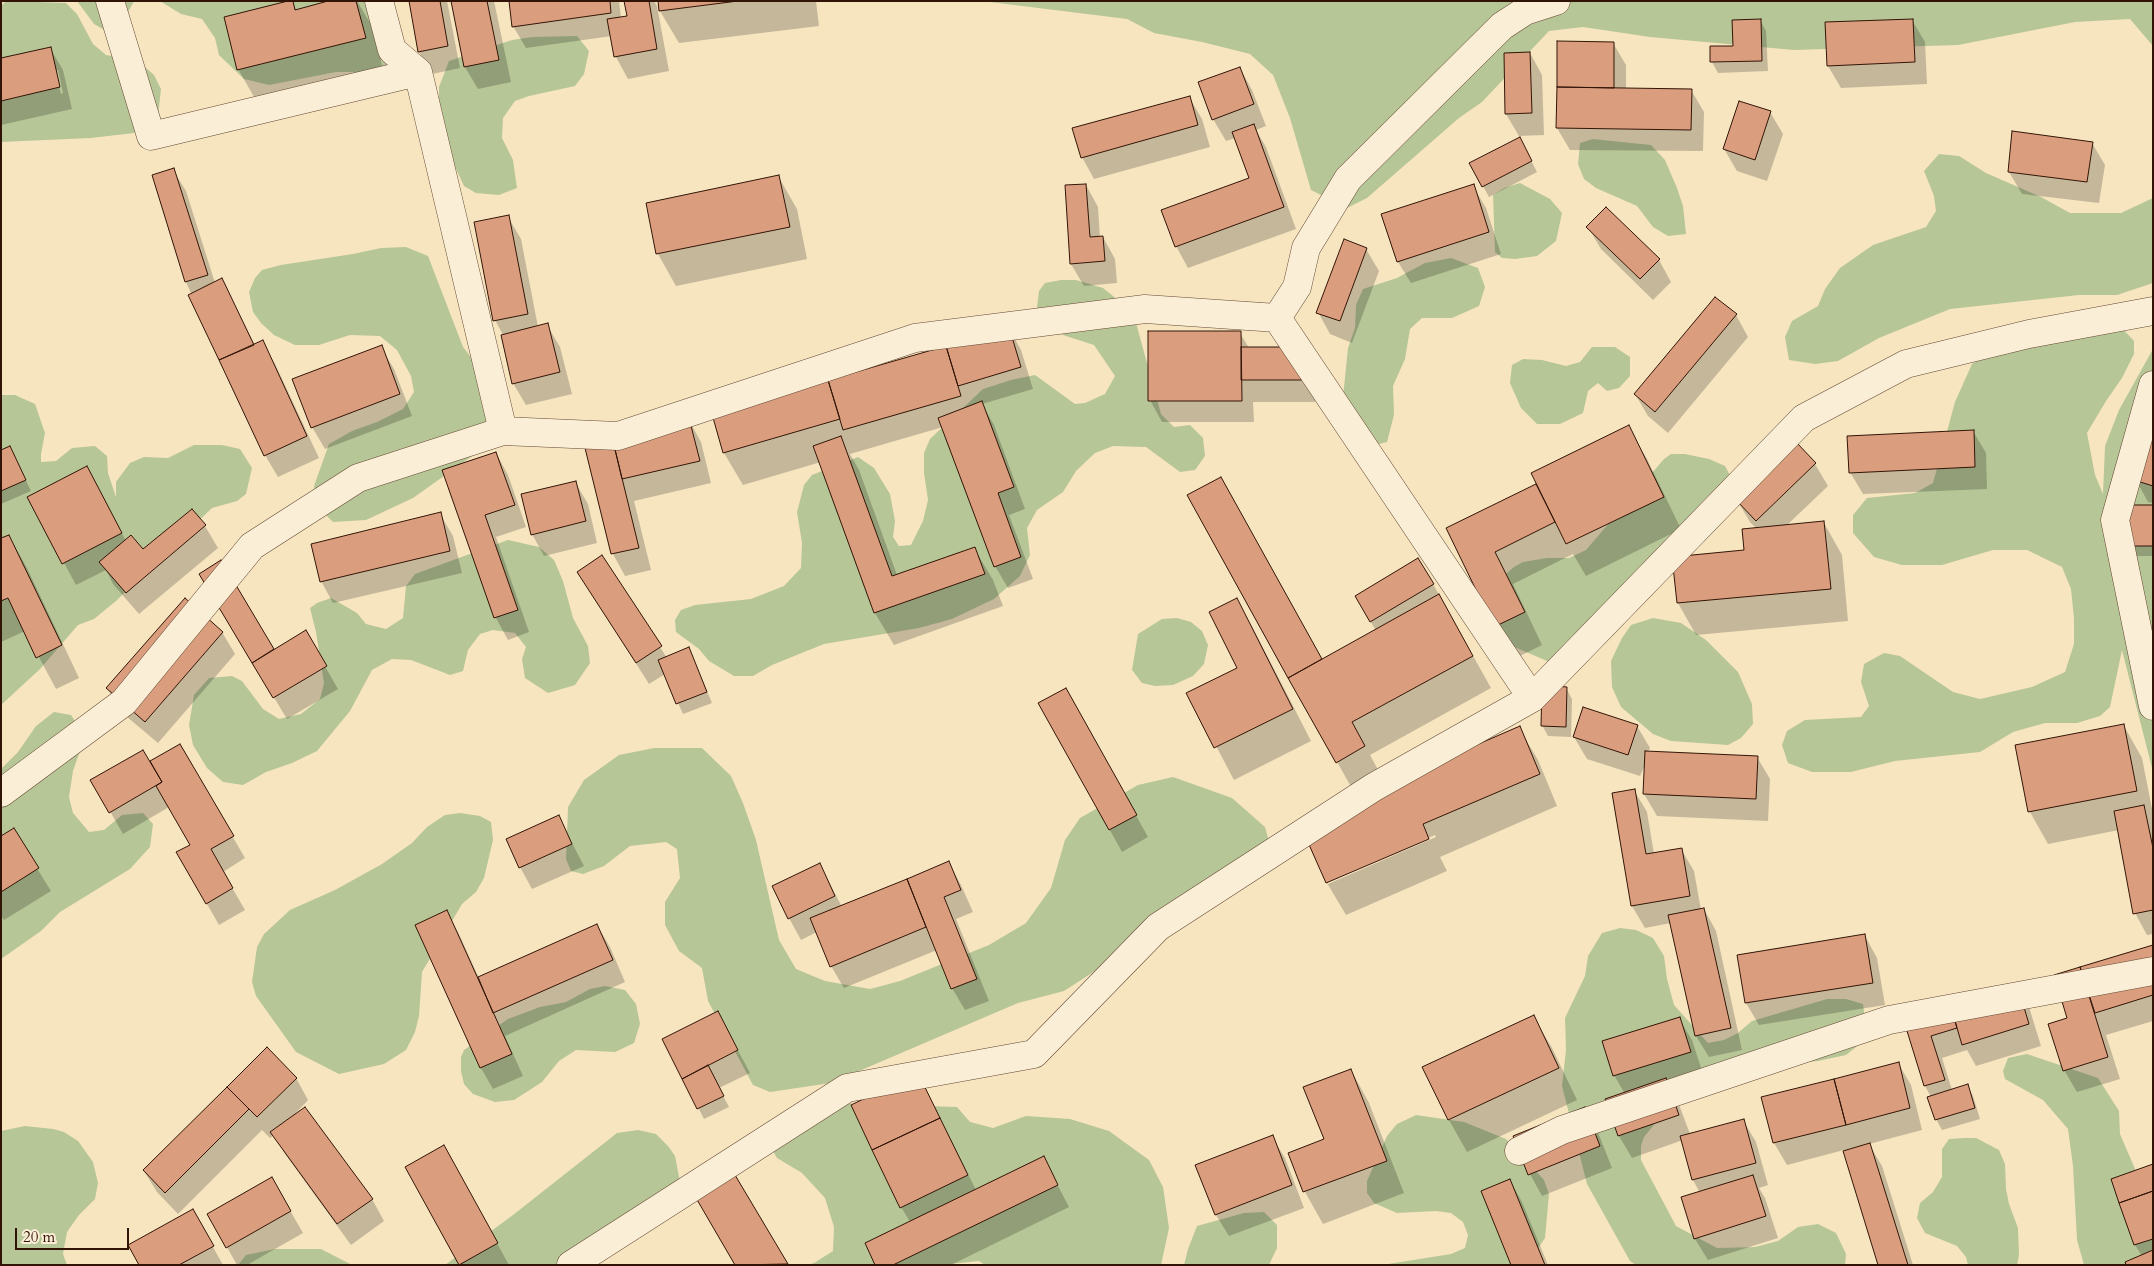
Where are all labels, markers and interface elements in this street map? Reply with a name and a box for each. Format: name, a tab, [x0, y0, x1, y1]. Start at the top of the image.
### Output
scale bar	[18, 1218, 131, 1250]
text: 20 m	[23, 1227, 55, 1247]

